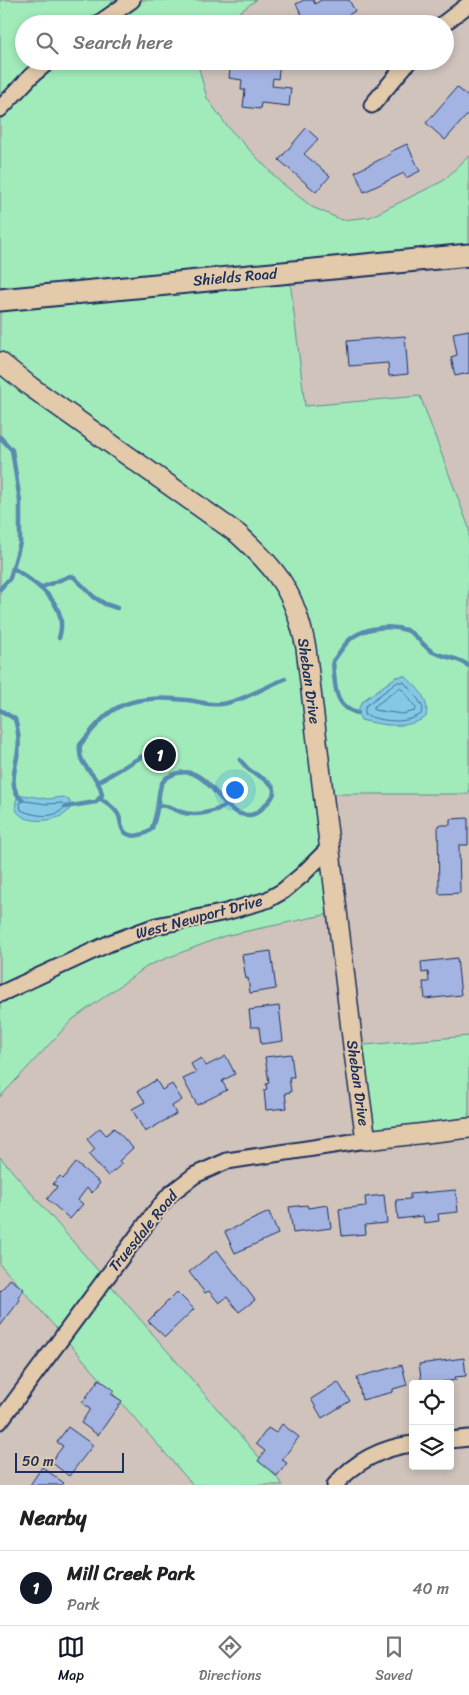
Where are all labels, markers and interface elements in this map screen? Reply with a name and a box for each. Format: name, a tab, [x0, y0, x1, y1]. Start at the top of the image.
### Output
search box	[15, 15, 454, 70]
text: Search here	[73, 26, 173, 59]
icon: search	[33, 29, 61, 57]
street label: Shields Road	[192, 260, 279, 294]
street label: Sheban Drive	[290, 636, 328, 726]
pin: 1	[144, 736, 176, 774]
your location	[222, 777, 248, 803]
street label: West Newport Drive	[133, 887, 266, 946]
street label: Sheban Drive	[339, 1038, 377, 1128]
street label: Truesdale Road	[102, 1183, 185, 1278]
map controls	[409, 1380, 454, 1470]
button: locate	[409, 1380, 454, 1425]
button: layers	[409, 1425, 454, 1470]
text: 50 m	[22, 1449, 54, 1474]
scale bar	[15, 1450, 124, 1473]
text: Nearby	[20, 1499, 86, 1537]
text: Mill Creek Park	[67, 1557, 195, 1590]
text: 1	[33, 1574, 39, 1603]
text: 40 m	[412, 1574, 449, 1603]
text: Park	[67, 1590, 100, 1619]
tab: Map	[57, 1633, 85, 1688]
tab: Directions	[199, 1633, 261, 1688]
tab: Saved	[375, 1633, 412, 1688]

